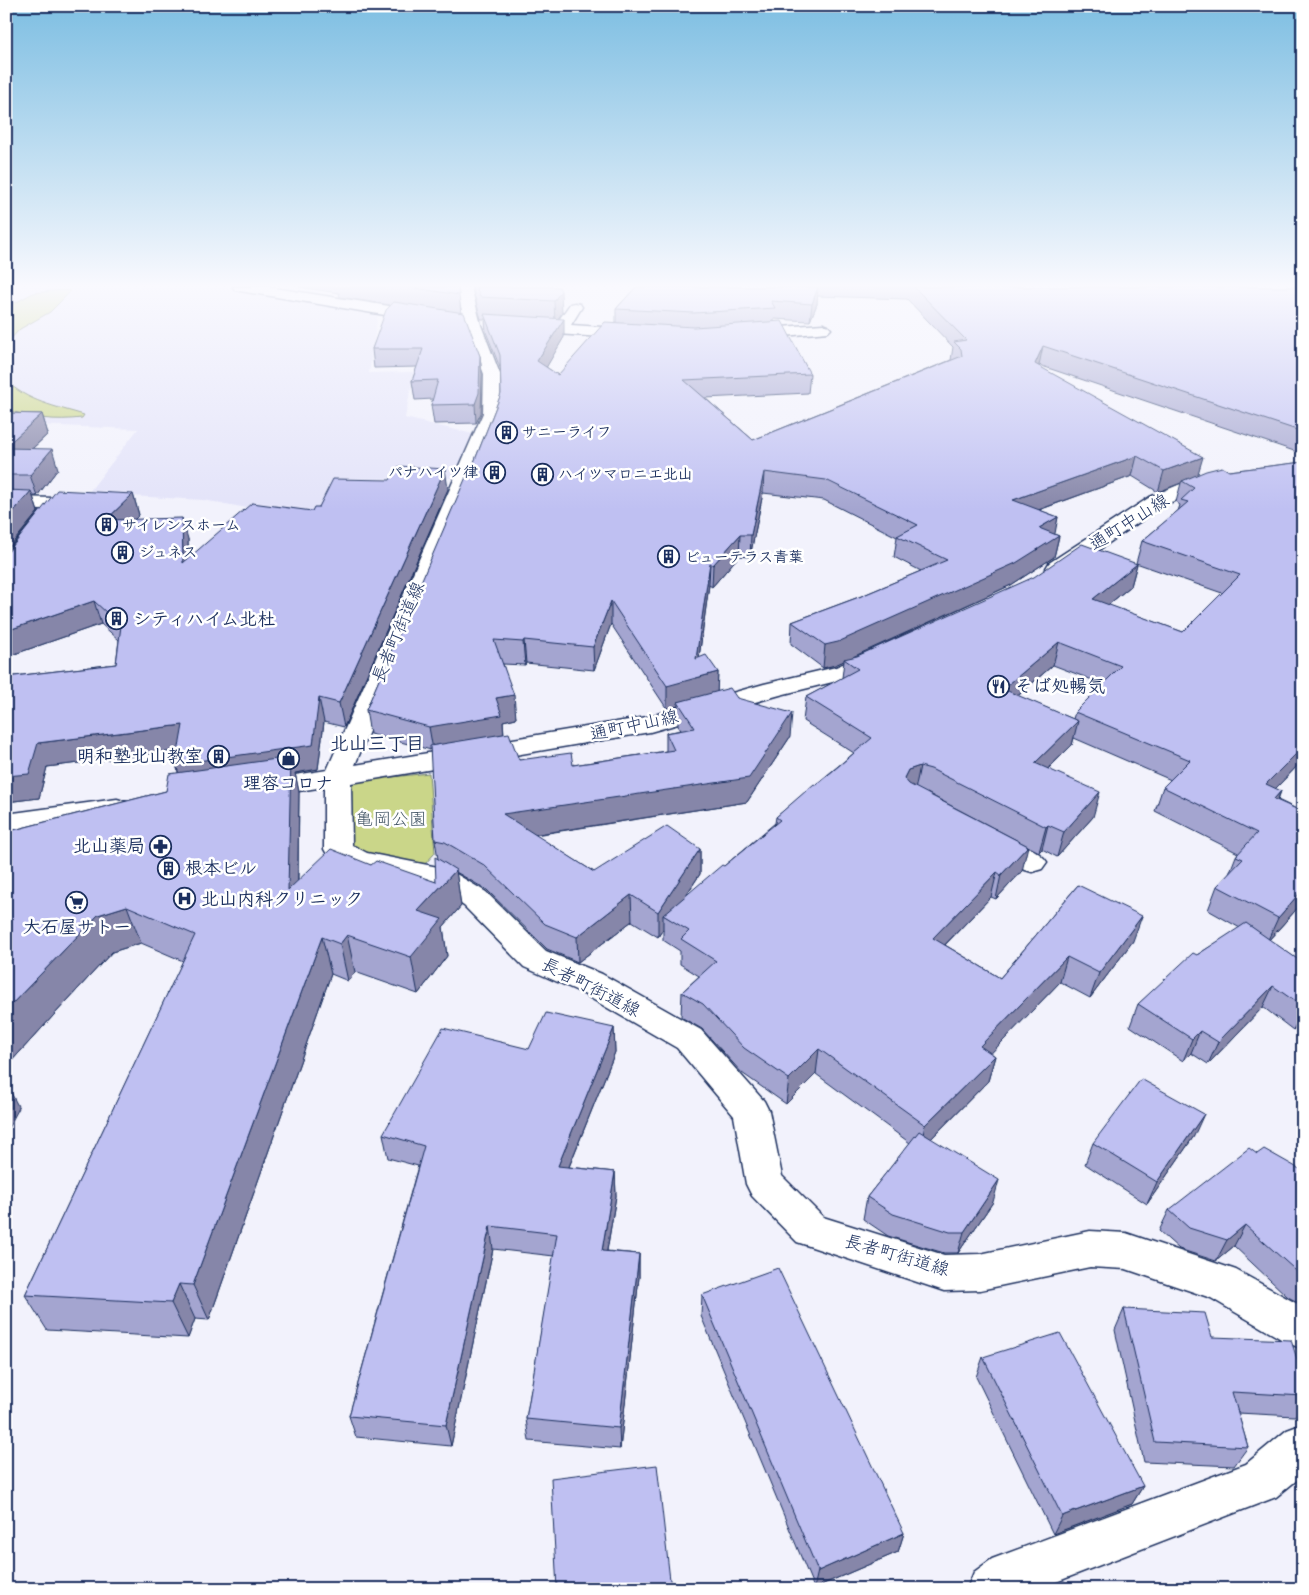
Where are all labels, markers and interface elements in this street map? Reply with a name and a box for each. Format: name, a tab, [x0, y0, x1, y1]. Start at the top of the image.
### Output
building icon: サニーライフ	[494, 420, 518, 444]
place label: サニーライフ	[522, 422, 612, 442]
building icon: パナハイツ律	[482, 460, 506, 484]
place label: パナハイツ律	[388, 462, 478, 482]
building icon: ハイツマロニエ北山	[530, 462, 554, 486]
place label: ハイツマロニエ北山	[558, 464, 693, 484]
street label: 通町中山線	[1084, 488, 1174, 556]
building icon: サイレンスホーム	[94, 513, 118, 537]
place label: サイレンスホーム	[122, 515, 241, 535]
building icon: ジュネス	[111, 540, 135, 564]
place label: ジュネス	[139, 542, 198, 562]
building icon: ビューテラス青葉	[657, 545, 681, 569]
place label: ビューテラス青葉	[685, 547, 803, 567]
street label: 長者町街道線	[366, 578, 430, 686]
building icon: シティハイム北杜	[105, 607, 129, 631]
place label: シティハイム北杜	[133, 607, 275, 631]
restaurant icon: そば処暢気	[987, 674, 1011, 698]
place label: そば処暢気	[1015, 674, 1105, 698]
street label: 通町中山線	[587, 704, 681, 746]
district label: 北山三丁目	[329, 731, 425, 756]
place label: 明和塾北山教室	[77, 744, 203, 768]
building icon: 明和塾北山教室	[207, 744, 231, 768]
shop icon: 理容コロナ	[276, 746, 300, 770]
place label: 理容コロナ	[243, 771, 333, 795]
park label: 亀岡公園	[355, 807, 427, 831]
place label: 北山薬局	[73, 834, 145, 858]
pharmacy icon: 北山薬局	[149, 834, 173, 858]
building icon: 根本ビル	[157, 856, 181, 880]
place label: 根本ビル	[185, 856, 257, 880]
hospital icon: 北山内科クリニック	[173, 887, 197, 911]
place label: 北山内科クリニック	[201, 887, 363, 911]
supermarket icon: 大石屋サトー	[65, 890, 89, 914]
place label: 大石屋サトー	[23, 915, 131, 939]
street label: 長者町街道線	[537, 952, 645, 1022]
street label: 長者町街道線	[842, 1229, 952, 1281]

